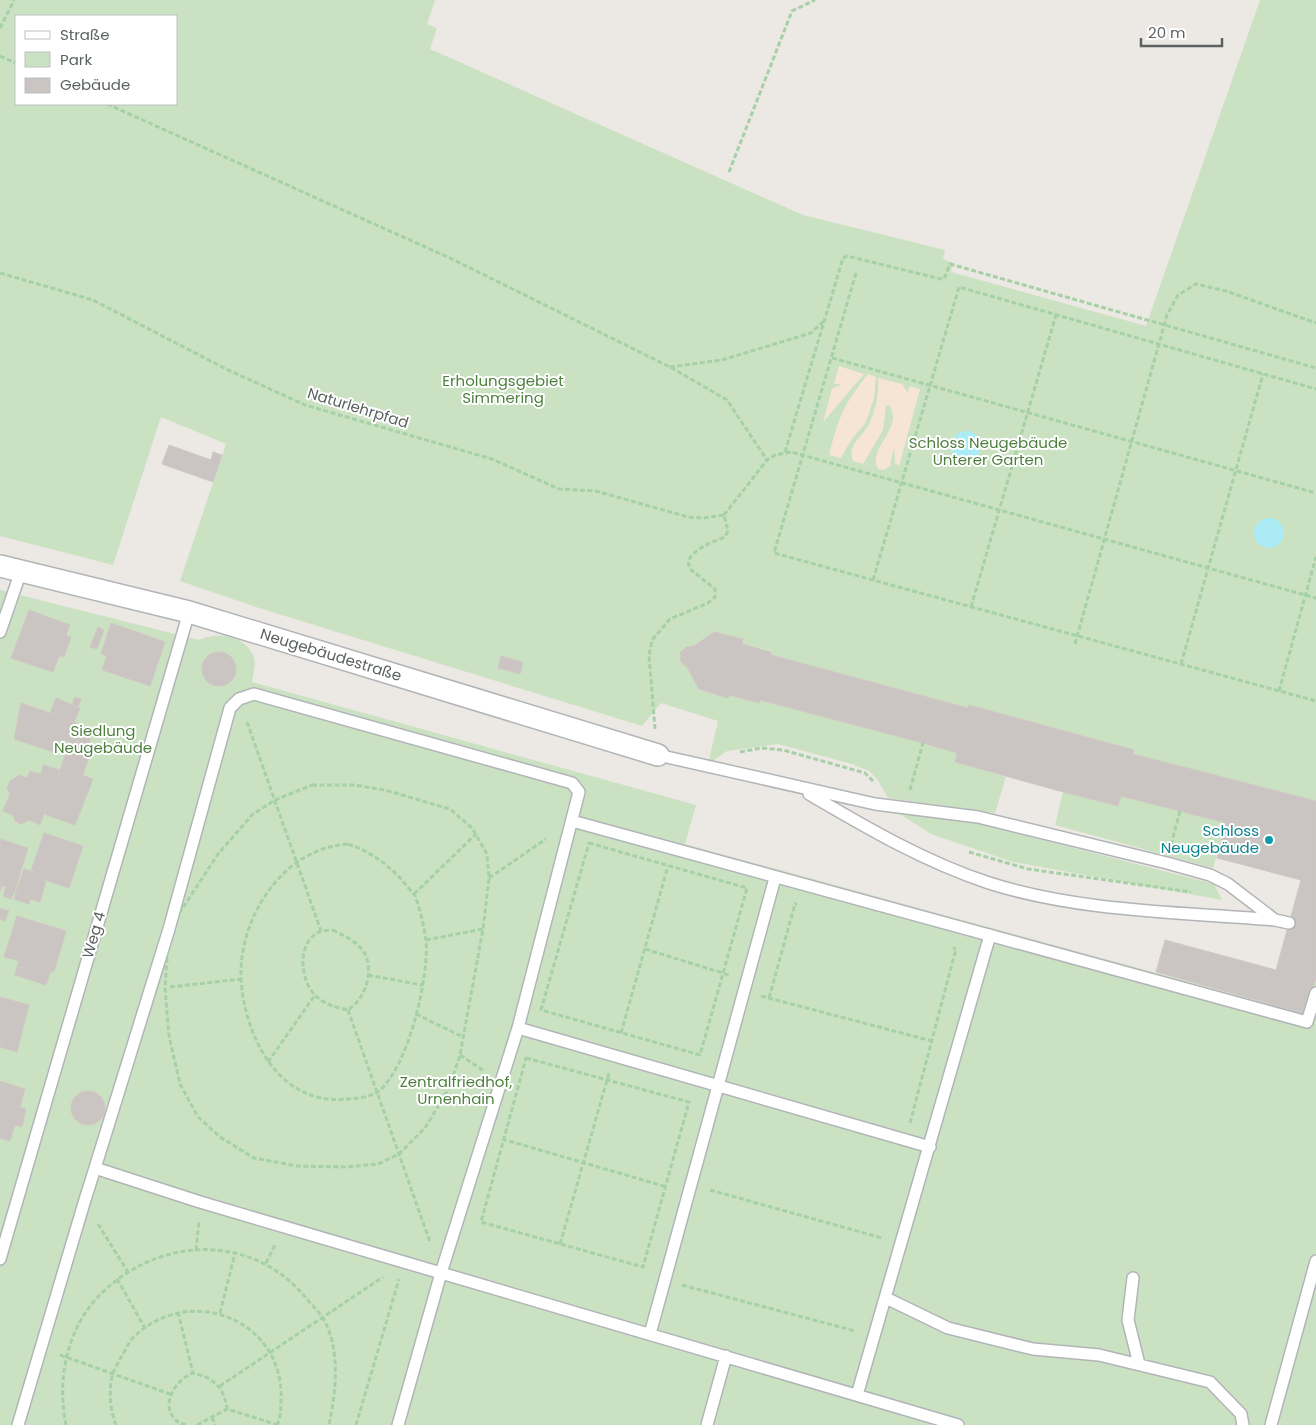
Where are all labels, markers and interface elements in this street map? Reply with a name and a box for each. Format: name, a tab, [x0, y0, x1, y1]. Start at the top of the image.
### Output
legend	[15, 15, 178, 105]
scale bar	[1141, 15, 1222, 47]
text: 20 m	[1148, 22, 1186, 43]
text: Straße	[60, 24, 110, 45]
text: Park	[60, 49, 92, 70]
text: Gebäude	[60, 74, 130, 95]
park label: Erholungsgebiet Simmering	[442, 370, 564, 408]
street label: Naturlehrpfad	[305, 382, 411, 433]
park label: Schloss Neugebäude Unterer Garten	[909, 432, 1067, 470]
street label: Neugebäudestraße	[258, 623, 404, 686]
park label: Siedlung Neugebäude	[54, 720, 152, 758]
place label: Schloss Neugebäude	[1161, 820, 1259, 858]
marker: Schloss Neugebäude	[1263, 834, 1275, 846]
street label: Weg 4	[77, 909, 110, 961]
park label: Zentralfriedhof, Urnenhain	[400, 1071, 512, 1109]

